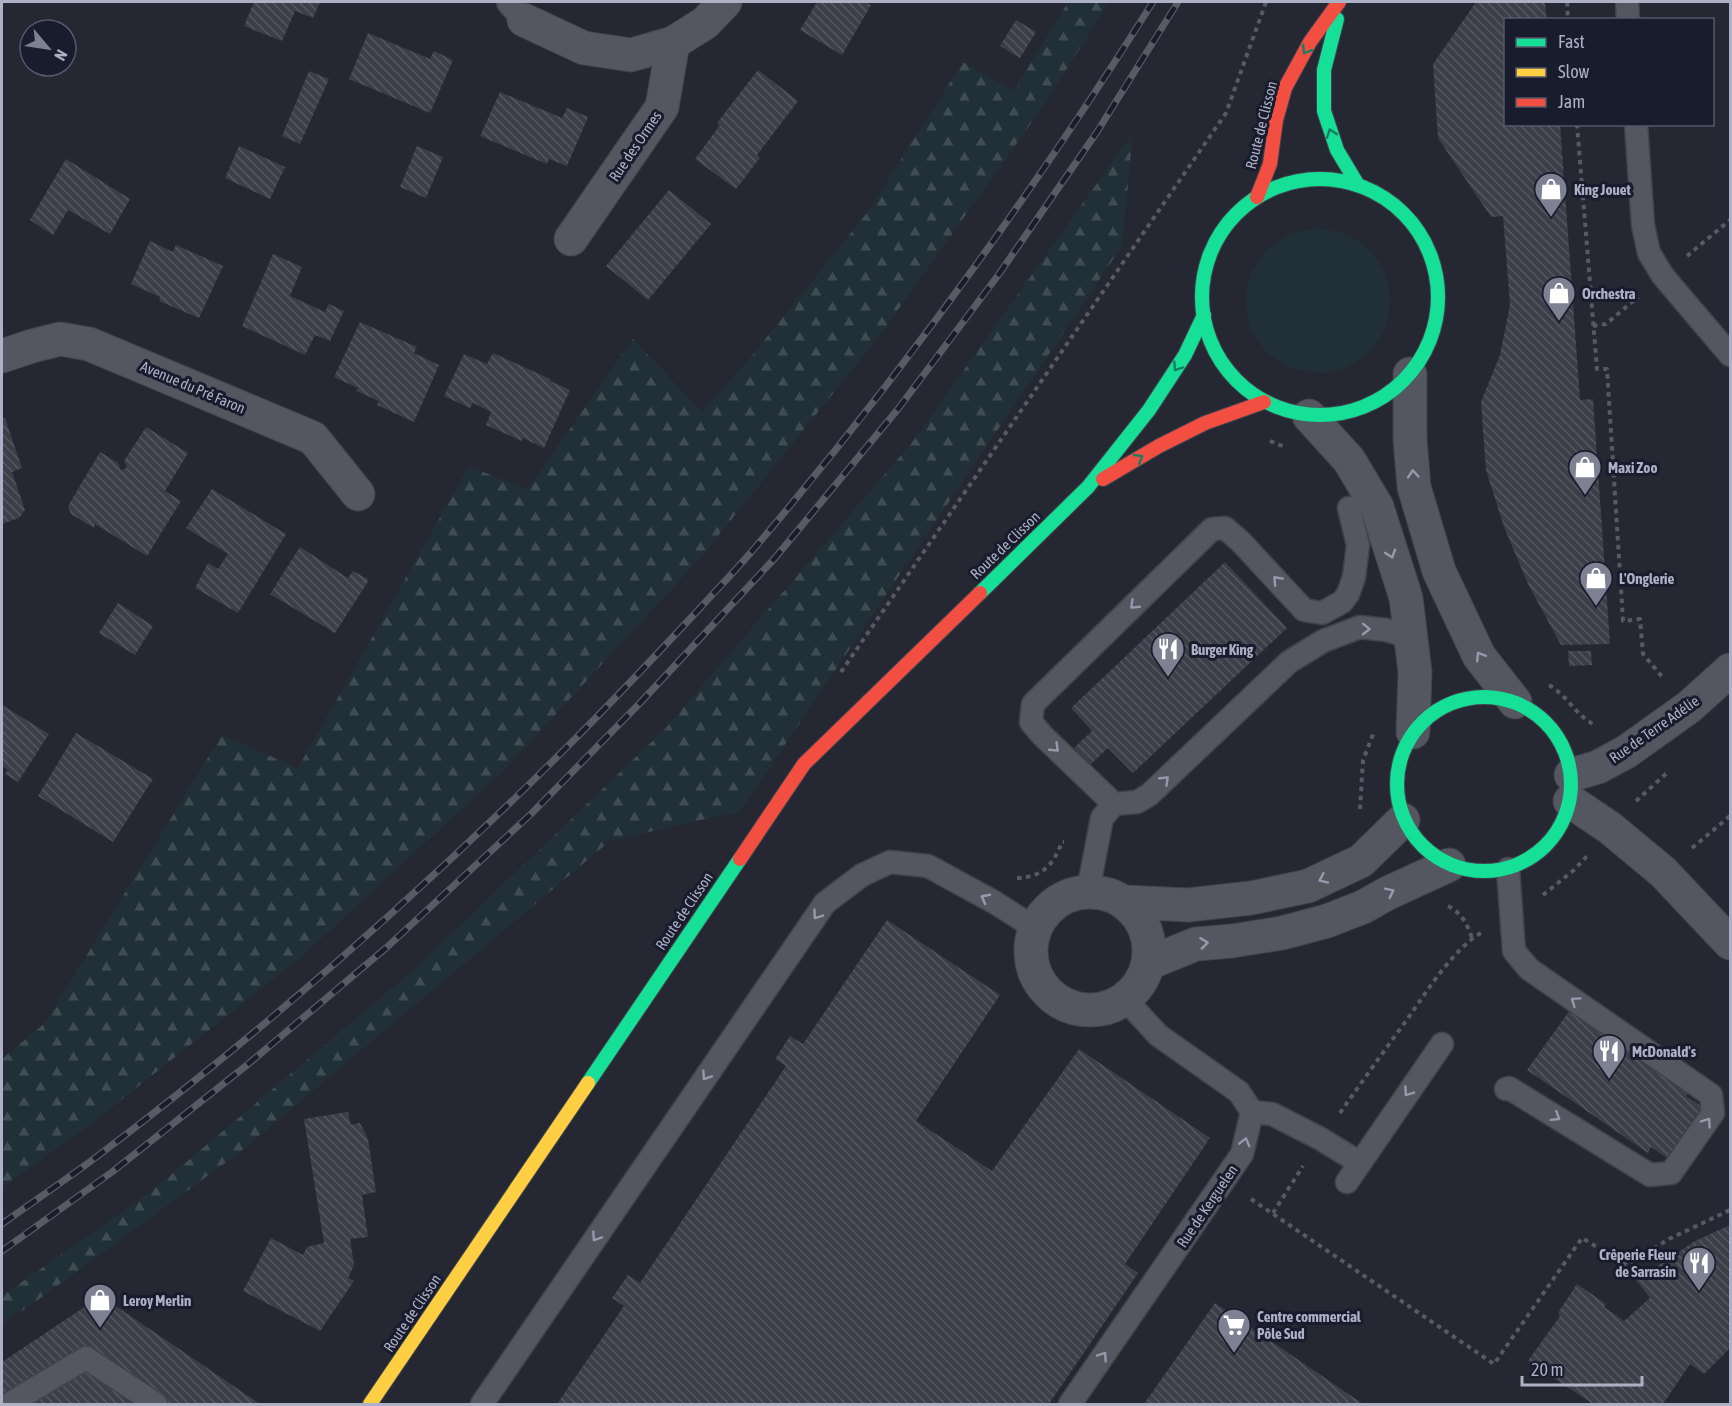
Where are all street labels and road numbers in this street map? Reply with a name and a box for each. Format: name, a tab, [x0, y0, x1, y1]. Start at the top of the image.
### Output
street label: Route de Clisson	[1242, 79, 1280, 171]
street label: Rue des Ormes	[605, 108, 665, 184]
street label: Avenue du Pré Faron	[138, 357, 248, 417]
street label: Route de Clisson	[967, 508, 1043, 582]
street label: Rue de Terre Adélie	[1606, 692, 1702, 766]
street label: Route de Clisson	[652, 869, 716, 953]
street label: Rue de Kerguelen	[1173, 1162, 1241, 1250]
street label: Route de Clisson	[380, 1271, 444, 1355]

